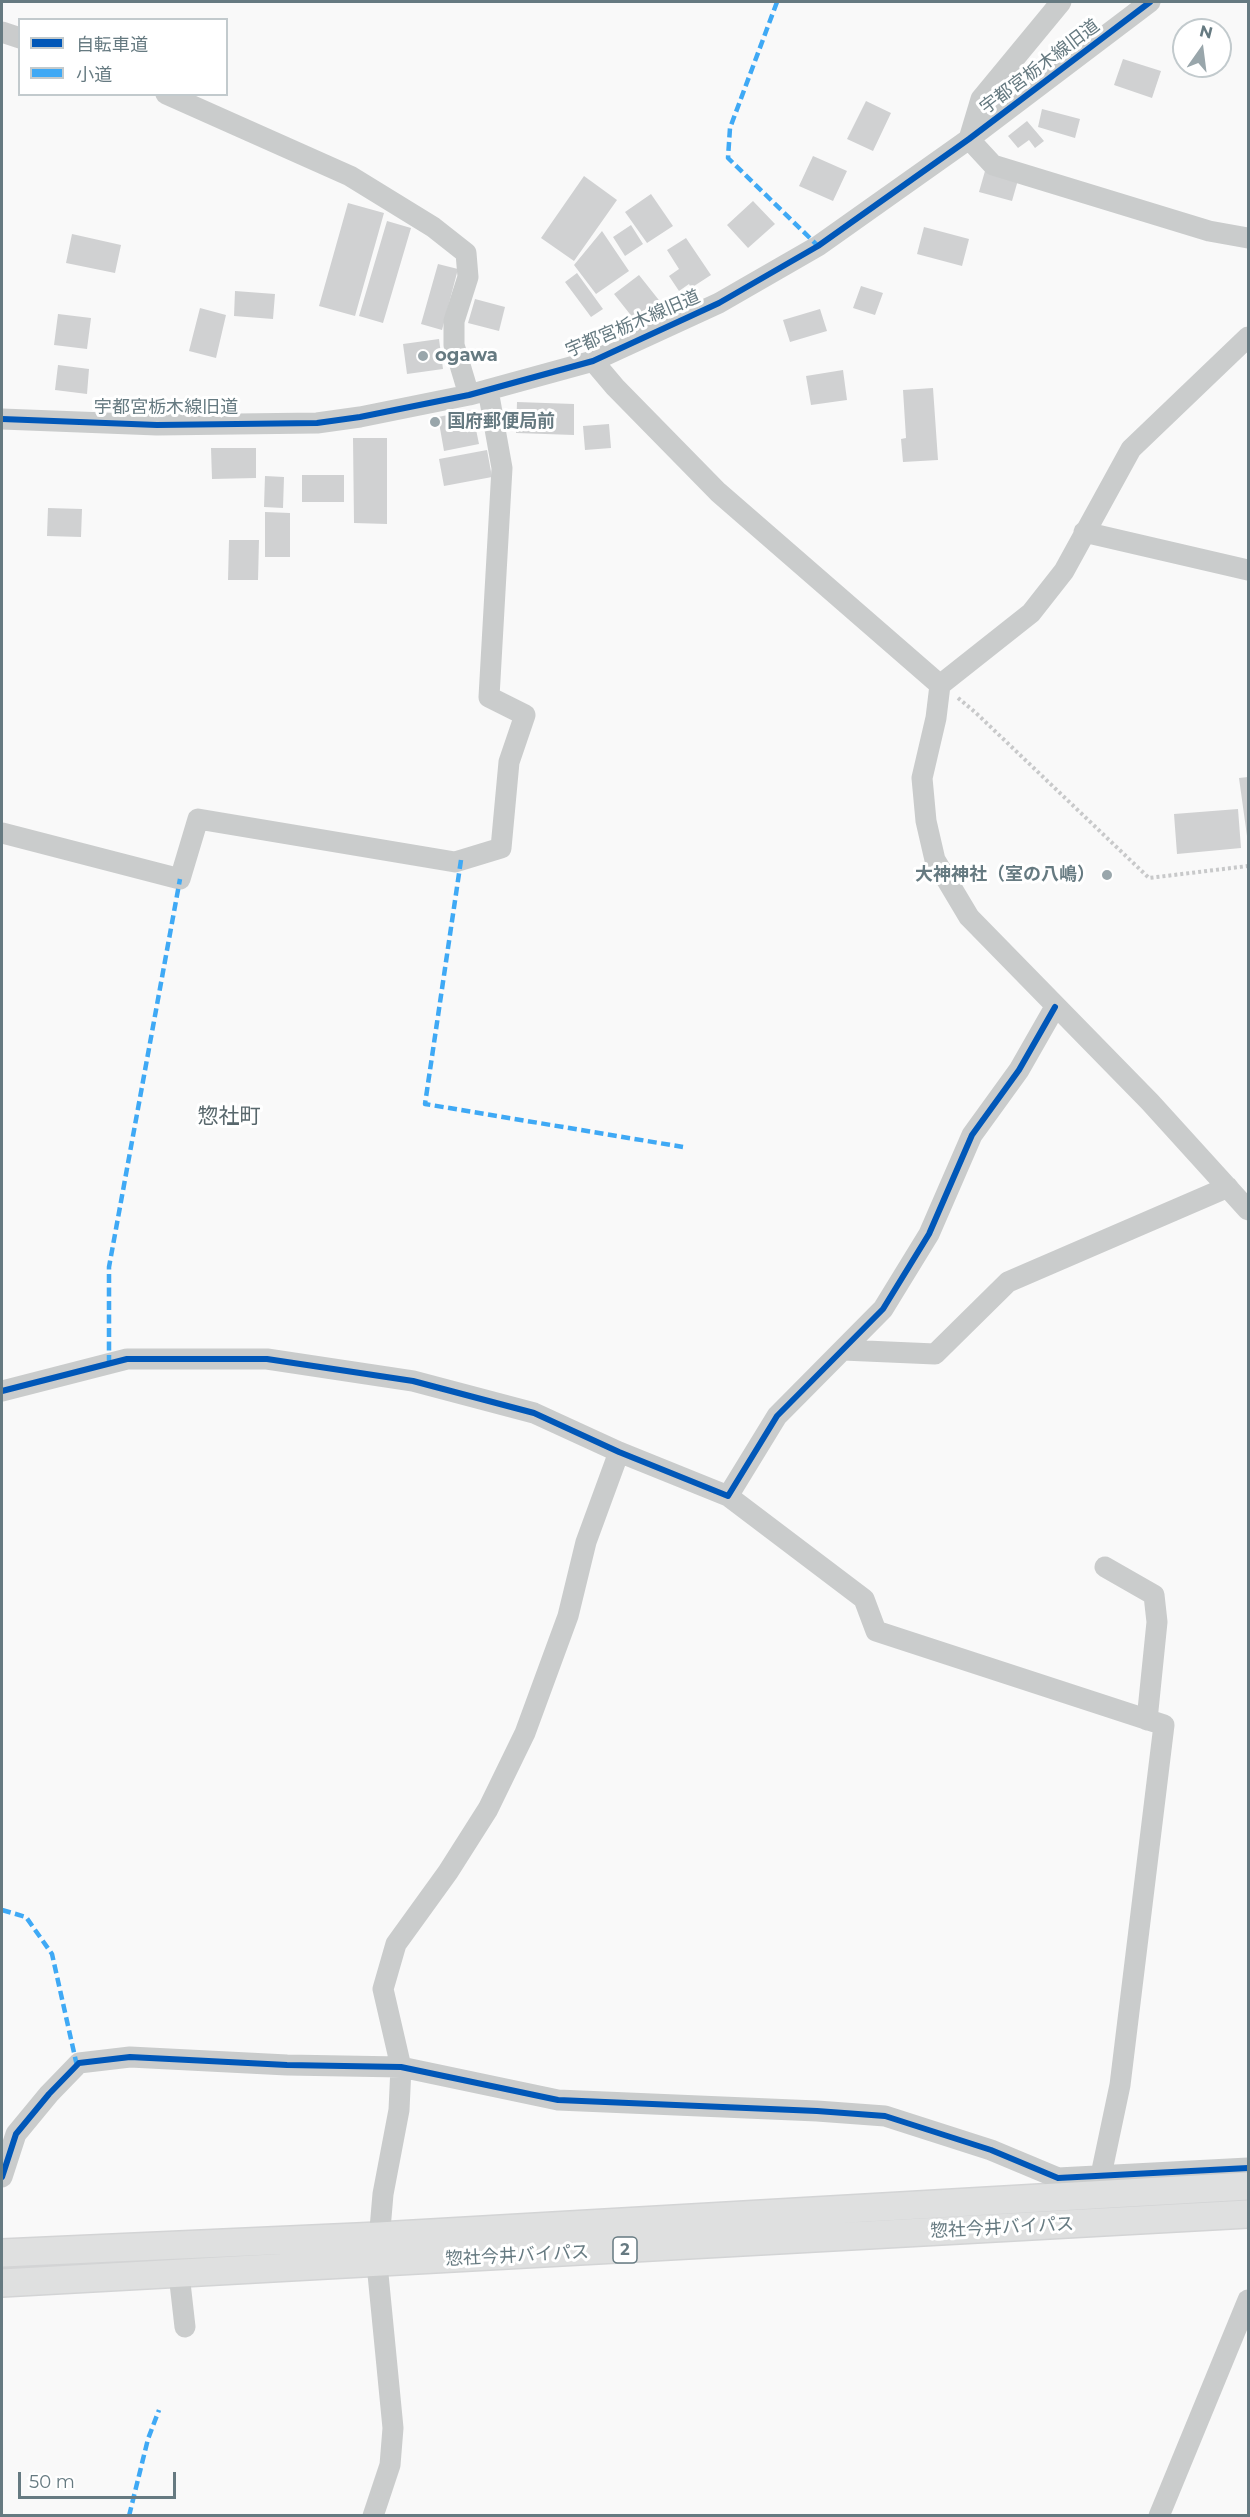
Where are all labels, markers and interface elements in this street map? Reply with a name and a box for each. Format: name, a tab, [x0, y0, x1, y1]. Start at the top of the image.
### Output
street label: 宇都宮栃木線旧道	[976, 15, 1104, 119]
legend	[18, 18, 228, 96]
north arrow	[1172, 18, 1232, 78]
text: N	[1197, 21, 1215, 43]
text: 自転車道	[76, 34, 148, 56]
text: 小道	[76, 64, 112, 86]
street label: 宇都宮栃木線旧道	[563, 286, 703, 362]
place label: ogawa	[435, 345, 498, 367]
marker: ogawa	[416, 349, 430, 363]
street label: 宇都宮栃木線旧道	[94, 397, 238, 419]
place label: 国府郵便局前	[447, 411, 555, 433]
marker: 国府郵便局前	[428, 415, 442, 429]
place label: 大神神社（室の八嶋）	[915, 864, 1095, 886]
marker: 大神神社（室の八嶋）	[1100, 868, 1114, 882]
district label: 惣社町	[198, 1104, 260, 1130]
street label: 惣社今井バイパス	[930, 2213, 1074, 2243]
road number: 2	[613, 2237, 637, 2263]
street label: 惣社今井バイパス	[445, 2241, 589, 2271]
scale bar	[21, 2460, 178, 2498]
text: 50 m	[29, 2471, 75, 2493]

